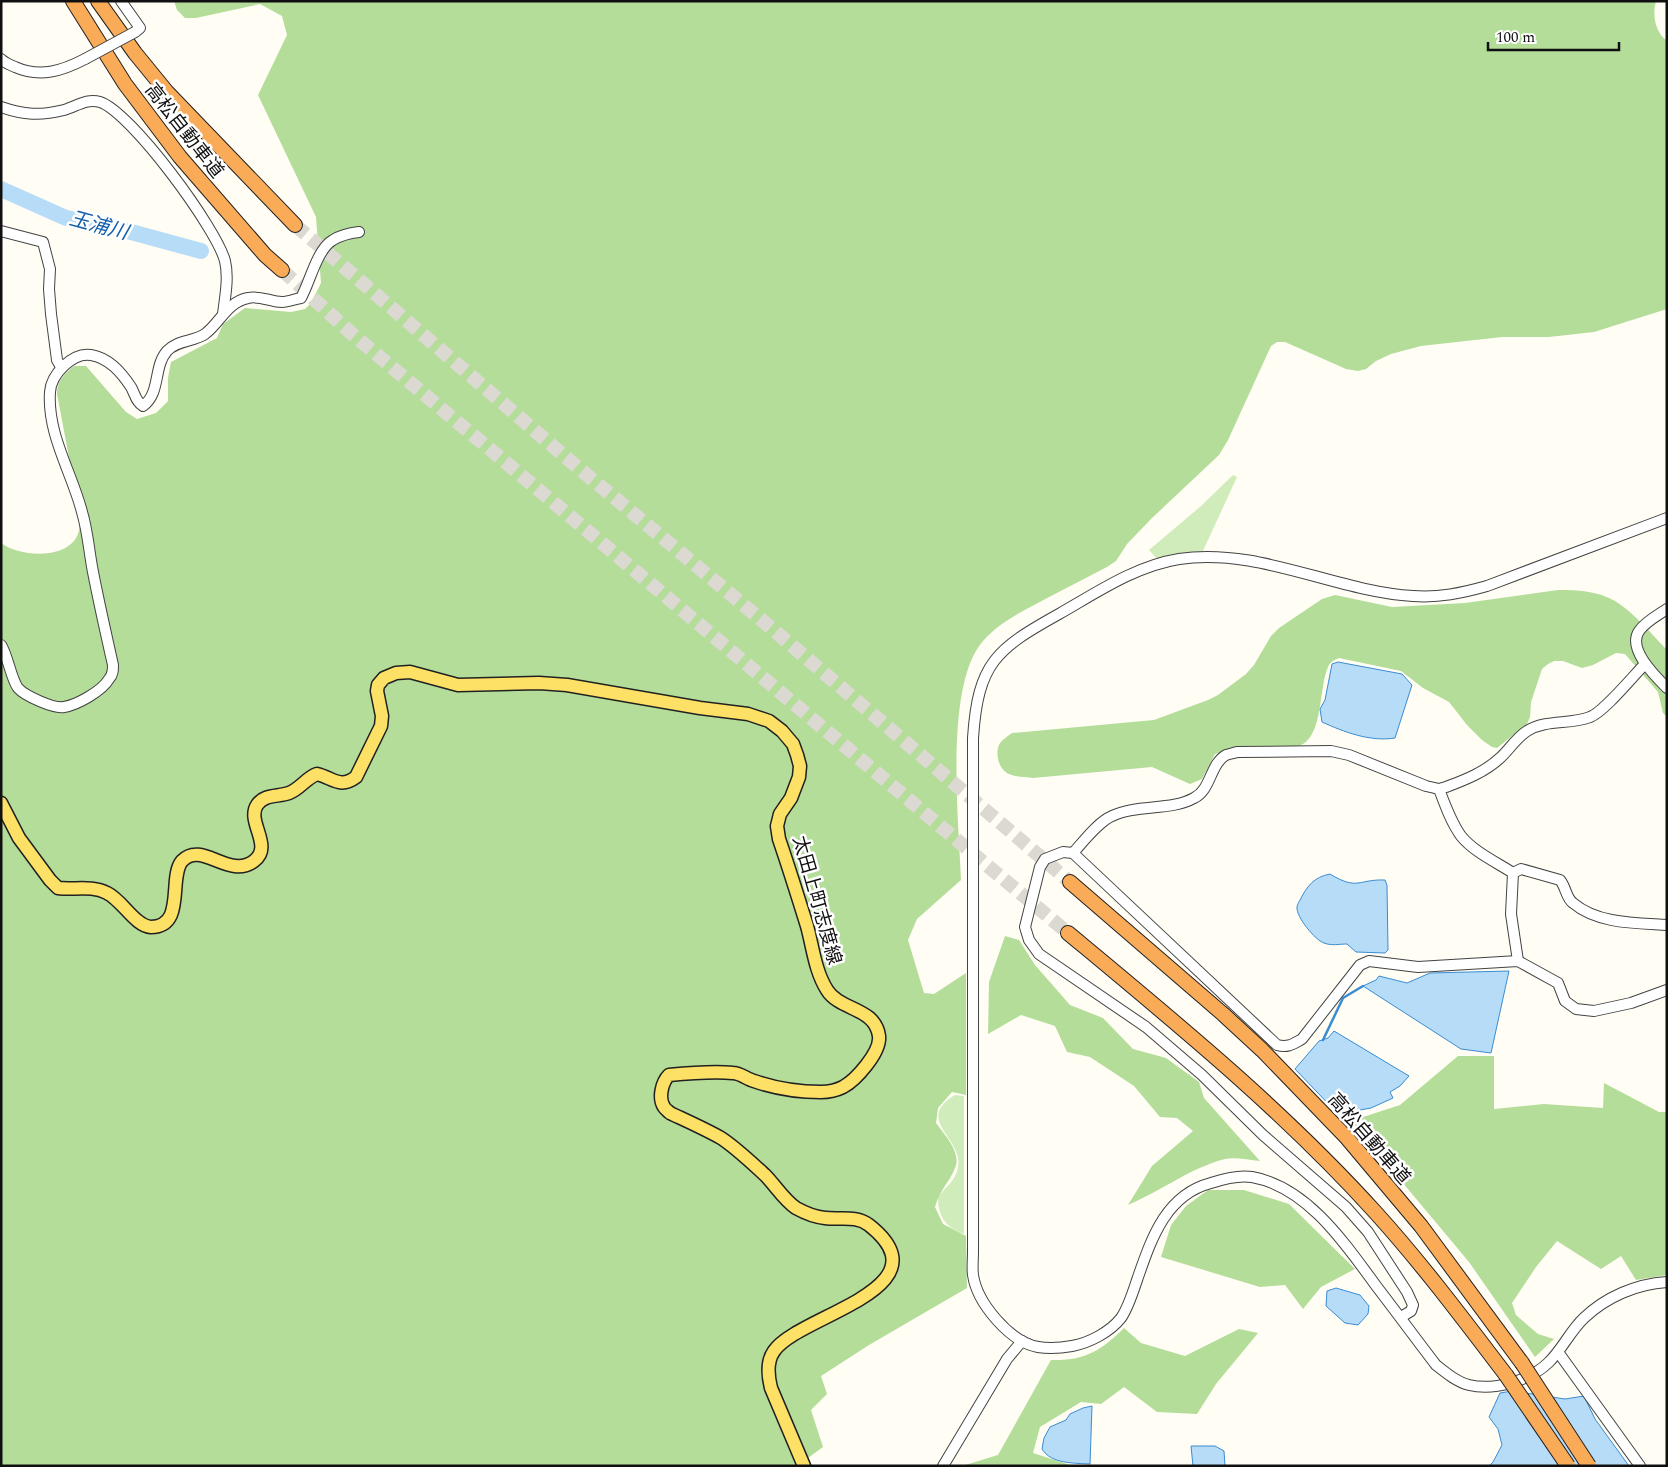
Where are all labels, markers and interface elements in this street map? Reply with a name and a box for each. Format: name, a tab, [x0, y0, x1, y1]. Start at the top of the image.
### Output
scale bar	[1488, 20, 1619, 52]
text: 100 m	[1496, 26, 1535, 49]
street label: 高松自動車道	[137, 77, 230, 185]
water label: 玉浦川	[66, 204, 134, 249]
street label: 太田上町志度線	[784, 832, 849, 968]
street label: 高松自動車道	[1321, 1086, 1417, 1192]

